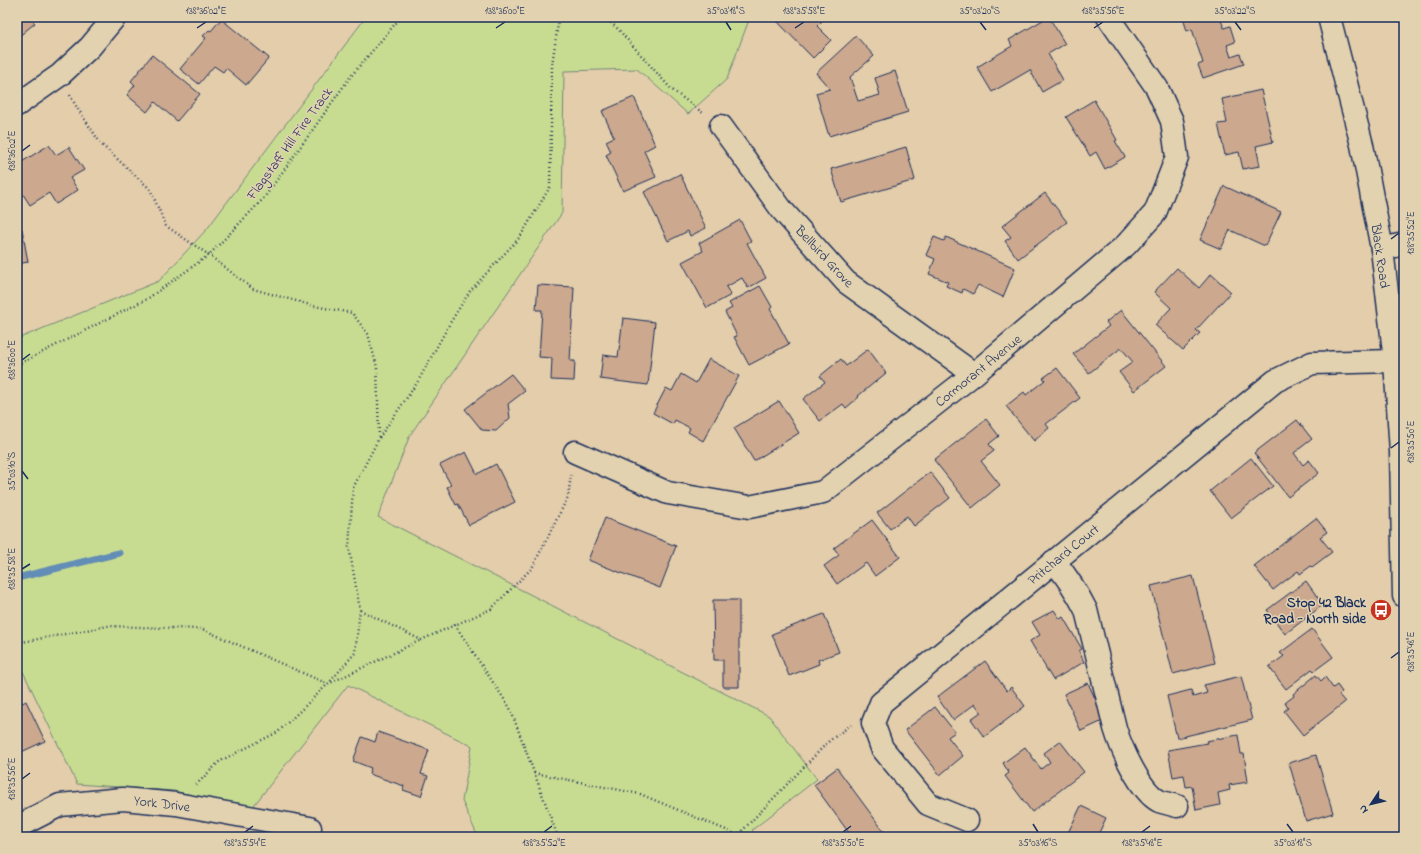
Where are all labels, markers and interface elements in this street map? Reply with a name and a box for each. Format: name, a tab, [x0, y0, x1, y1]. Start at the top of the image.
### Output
text: 138°36'02"E	[185, 4, 227, 19]
text: 138°36'00"E	[485, 4, 525, 19]
text: 35°03'18"S	[707, 4, 745, 19]
text: 138°35'58"E	[783, 4, 825, 19]
text: 35°03'20"S	[960, 4, 1001, 19]
text: 138°35'56"E	[1081, 4, 1125, 19]
text: 35°03'22"S	[1215, 4, 1256, 19]
street label: Flagstaff Hill Fire Track	[241, 82, 340, 206]
text: 138°36'02"E	[5, 130, 20, 172]
text: 138°35'52"E	[1404, 211, 1419, 255]
street label: Bellbird Grove	[789, 220, 859, 293]
street label: Black Road	[1364, 222, 1394, 290]
street label: Cormorant Avenue	[931, 329, 1027, 413]
text: 138°36'00"E	[5, 340, 20, 380]
text: 138°35'50"E	[1404, 420, 1419, 464]
text: 35°03'10"S	[5, 451, 20, 490]
street label: Pritchard Court	[1024, 519, 1105, 591]
text: 138°35'58"E	[5, 548, 20, 590]
place label: Stop 42 Black Road - North side	[1263, 593, 1367, 630]
bus stop icon: Stop 42 Black Road - North side	[1368, 597, 1394, 623]
text: 138°35'48"E	[1404, 632, 1419, 672]
text: 138°35'56"E	[5, 757, 20, 801]
north arrow	[1351, 784, 1391, 824]
street label: York Drive	[132, 791, 192, 818]
text: N	[1355, 802, 1372, 817]
text: 138°35'54"E	[224, 836, 266, 851]
text: 138°35'52"E	[522, 836, 566, 851]
text: 138°35'50"E	[821, 836, 865, 851]
text: 35°03'16"S	[1019, 836, 1058, 851]
text: 138°35'48"E	[1122, 836, 1162, 851]
text: 35°03'18"S	[1274, 836, 1312, 851]

